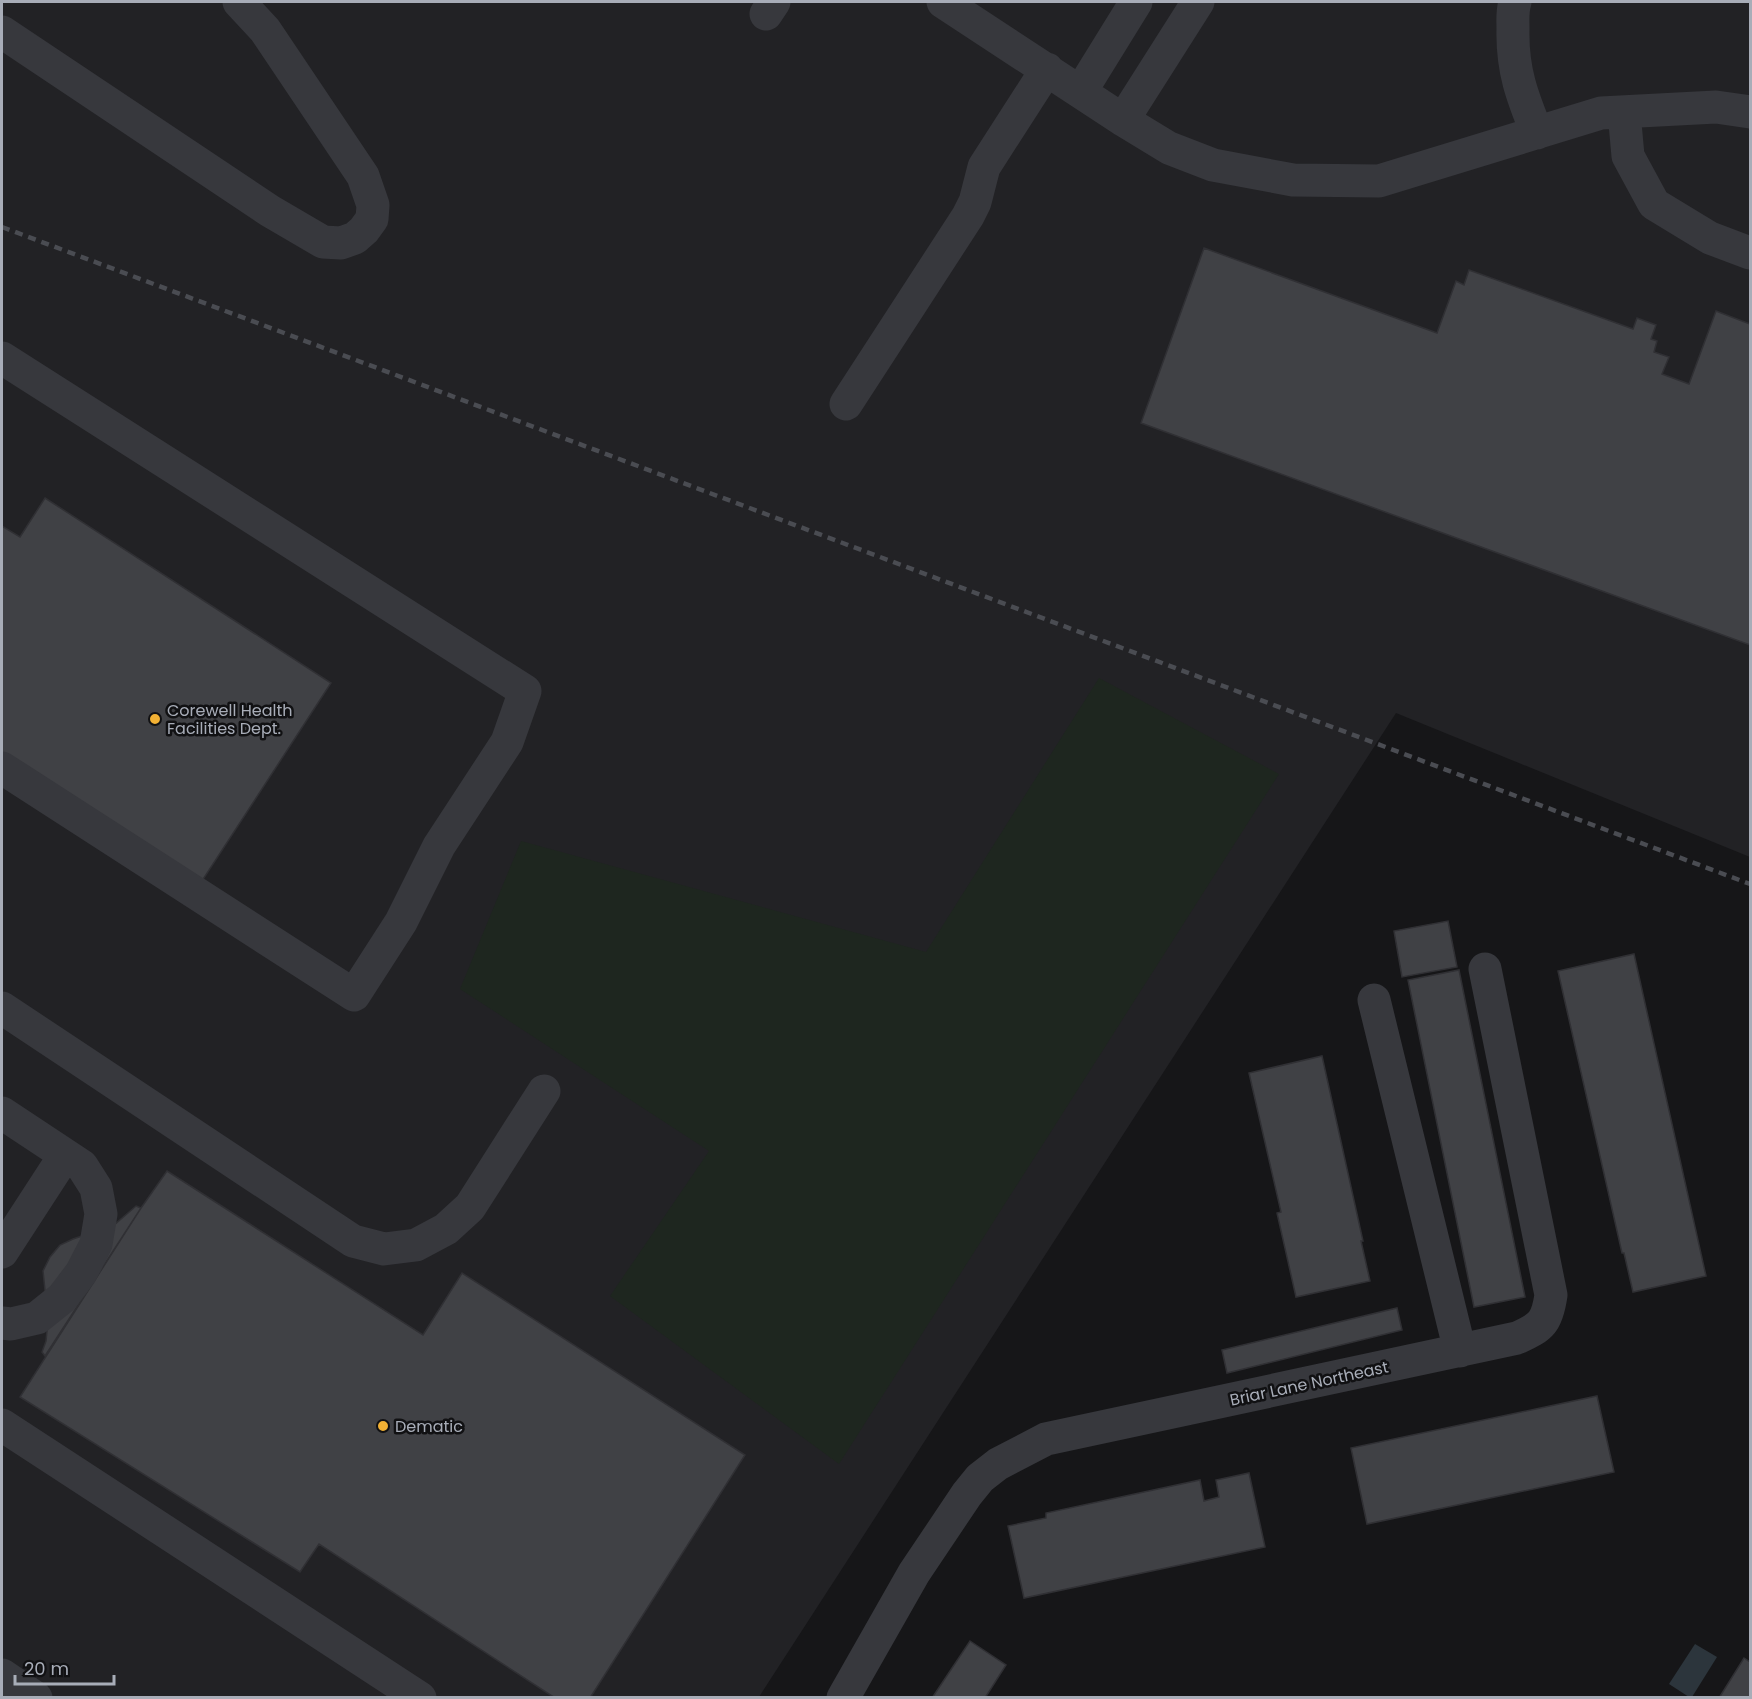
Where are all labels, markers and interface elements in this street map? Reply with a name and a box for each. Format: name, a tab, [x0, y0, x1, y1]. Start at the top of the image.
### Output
place label: Corewell Health Facilities Dept.	[167, 699, 292, 740]
marker: Corewell Health Facilities Dept.	[148, 712, 162, 726]
street label: Briar Lane Northeast	[1228, 1355, 1391, 1412]
place label: Dematic	[395, 1415, 463, 1438]
marker: Dematic	[376, 1419, 390, 1433]
scale bar	[15, 1648, 114, 1686]
text: 20 m	[24, 1656, 69, 1681]

